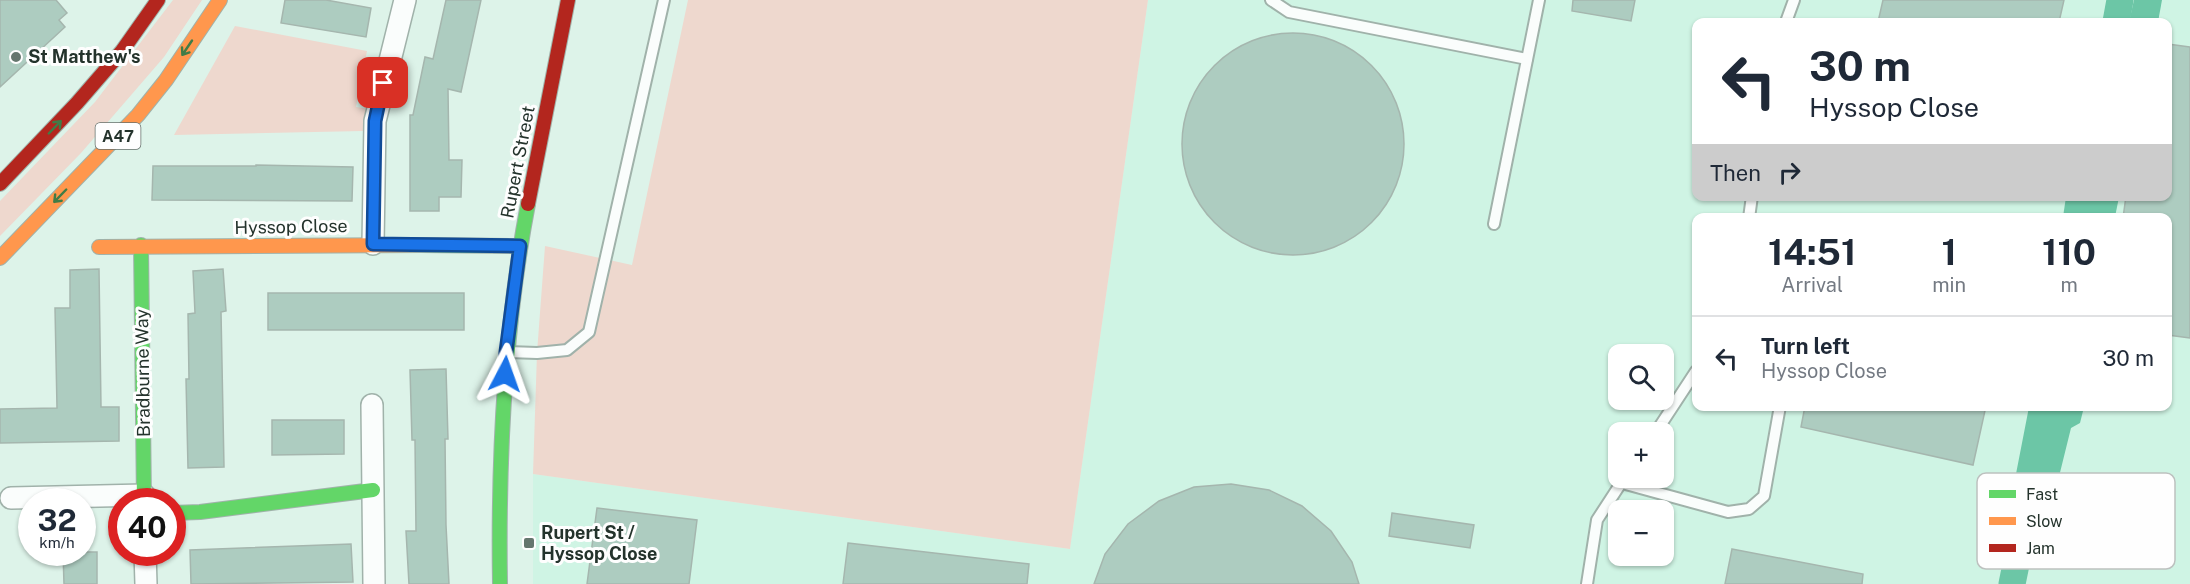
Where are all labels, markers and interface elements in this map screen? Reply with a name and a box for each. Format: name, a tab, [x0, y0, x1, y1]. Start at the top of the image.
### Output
one-way arrow	[181, 40, 194, 57]
text: 30 m	[1809, 41, 1911, 90]
icon: left	[1710, 42, 1788, 120]
place label: St Matthew's	[28, 46, 141, 67]
marker: St Matthew's	[9, 50, 23, 64]
pin	[357, 57, 408, 108]
icon: arrive	[366, 66, 399, 99]
text: Hyssop Close	[1809, 91, 1979, 123]
street label: Rupert Street	[496, 104, 539, 220]
one-way arrow	[48, 119, 62, 134]
road number: A47	[96, 123, 140, 149]
icon: right	[1773, 156, 1806, 189]
text: Then	[1710, 160, 1761, 186]
one-way arrow	[53, 188, 68, 203]
street label: Hyssop Close	[234, 215, 348, 238]
text: 14:51	[1768, 231, 1856, 273]
text: 1	[1941, 231, 1957, 273]
text: 110	[2042, 231, 2096, 273]
text: Arrival	[1781, 273, 1843, 297]
text: min	[1932, 273, 1966, 297]
text: m	[2060, 273, 2078, 297]
street label: Bradburne Way	[131, 308, 154, 437]
text: Turn left	[1761, 333, 1850, 359]
position arrow	[473, 342, 537, 406]
icon: left	[1710, 342, 1743, 375]
map controls	[1608, 344, 1674, 566]
button: search	[1608, 344, 1674, 410]
text: 30 m	[2102, 345, 2154, 371]
text: Hyssop Close	[1761, 359, 1887, 383]
button: +	[1608, 422, 1674, 488]
legend	[1977, 473, 2175, 569]
text: Fast	[2026, 485, 2058, 504]
speed limit sign: 40	[108, 488, 186, 566]
button: −	[1608, 500, 1674, 566]
text: 32	[37, 502, 77, 538]
text: Slow	[2026, 512, 2063, 531]
place label: Rupert St / Hyssop Close	[541, 522, 657, 564]
text: km/h	[39, 534, 75, 551]
marker: Rupert St / Hyssop Close	[522, 536, 536, 550]
text: Jam	[2026, 539, 2055, 558]

